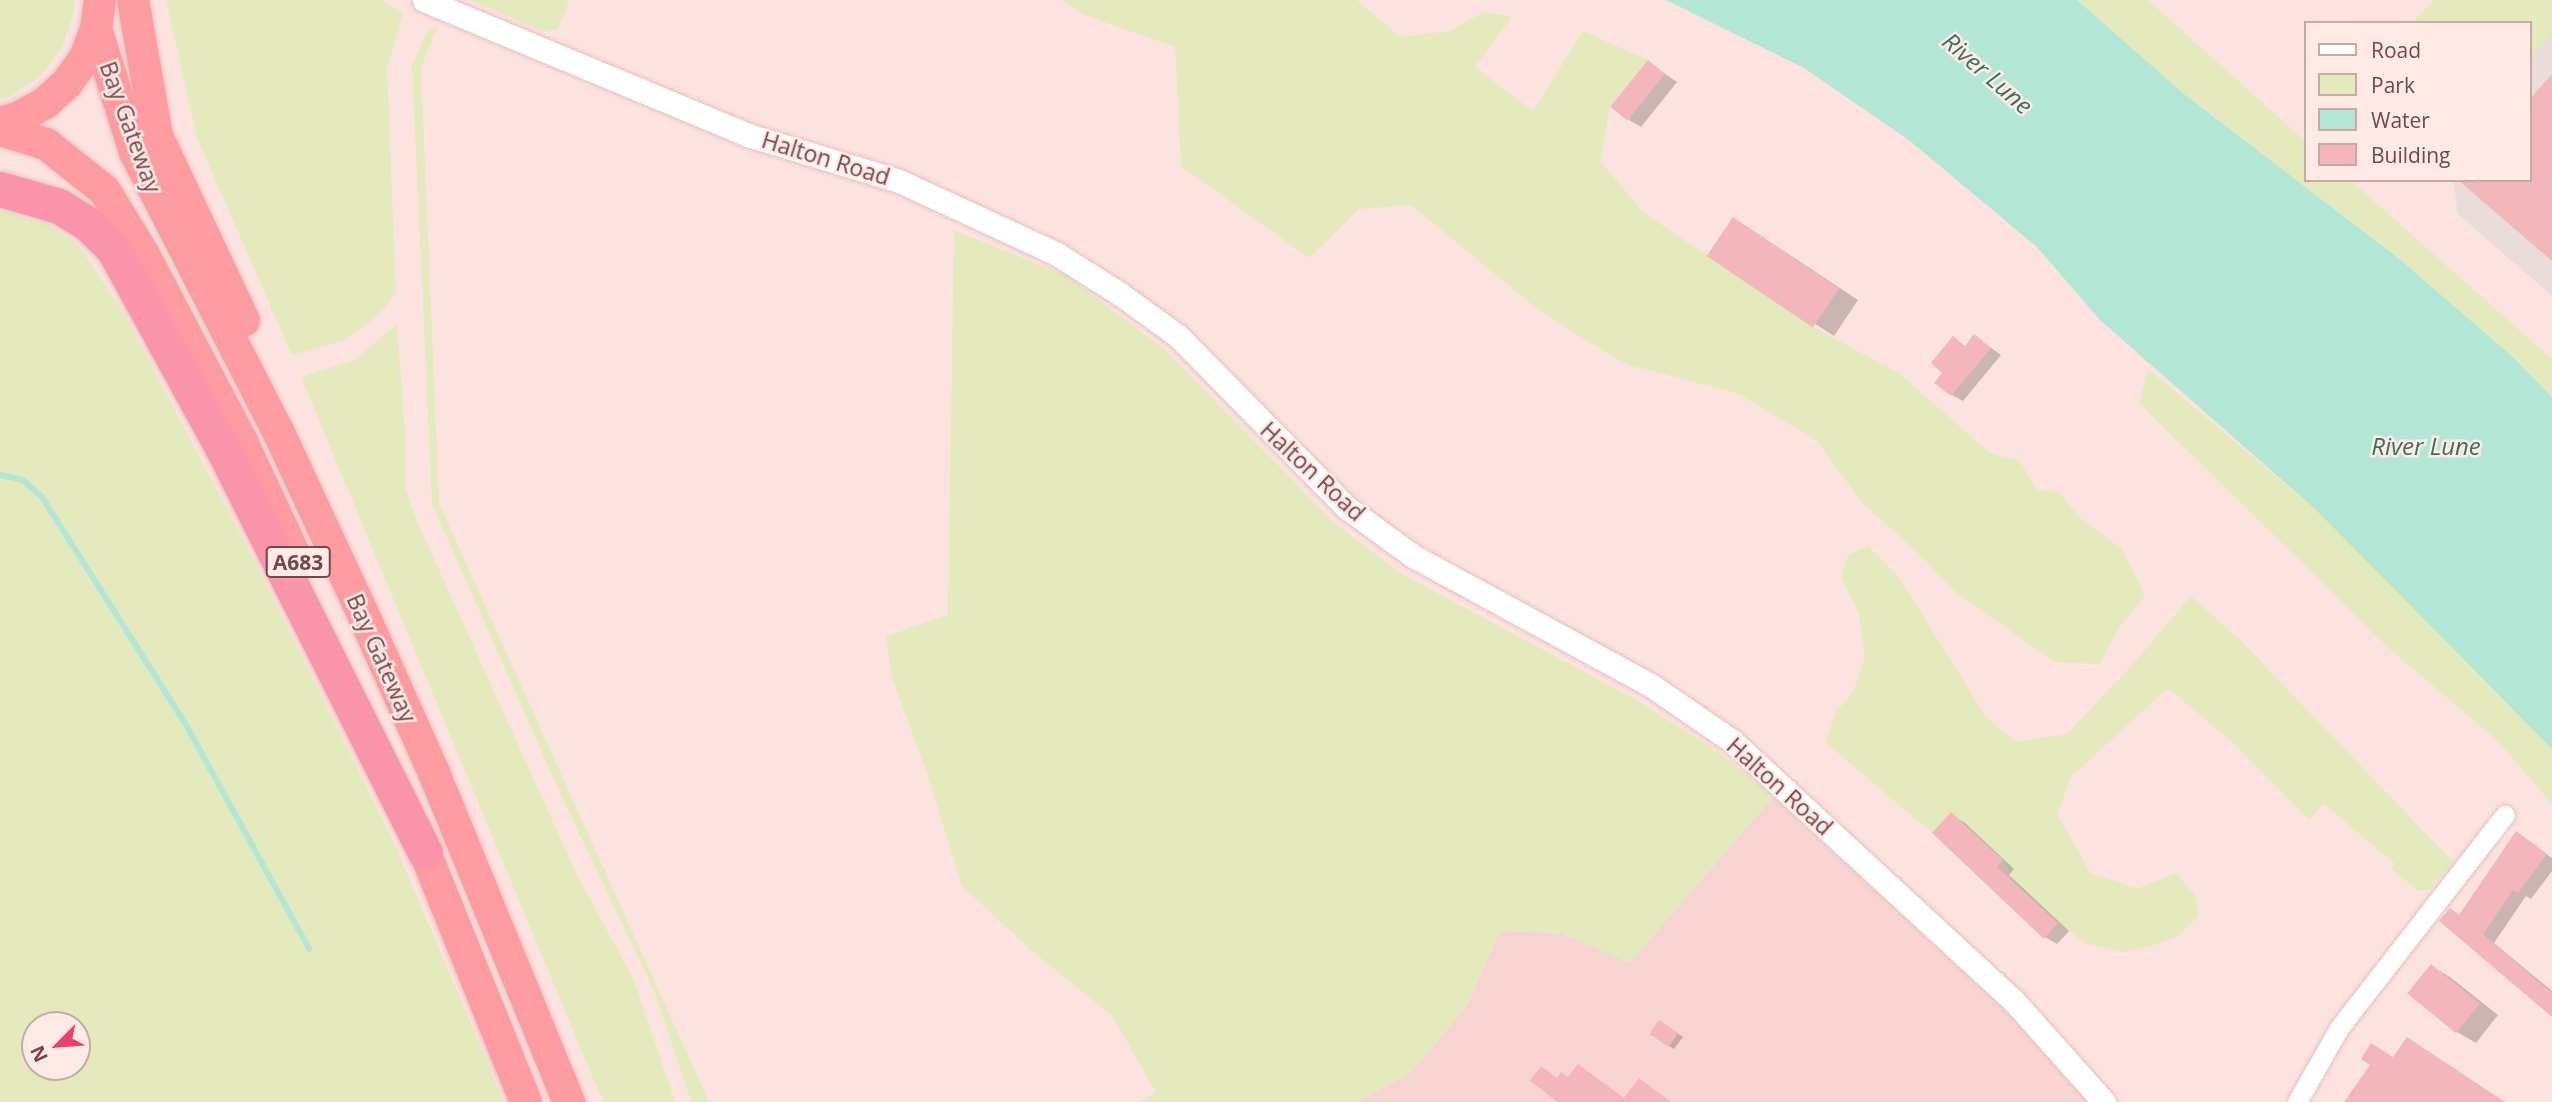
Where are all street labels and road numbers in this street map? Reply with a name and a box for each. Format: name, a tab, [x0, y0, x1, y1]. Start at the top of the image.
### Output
street label: Bay Gateway	[94, 57, 168, 197]
street label: Halton Road	[759, 125, 893, 191]
street label: Halton Road	[1255, 416, 1371, 526]
road number: A683	[265, 544, 331, 580]
street label: Bay Gateway	[341, 589, 423, 727]
street label: Halton Road	[1722, 731, 1838, 841]

